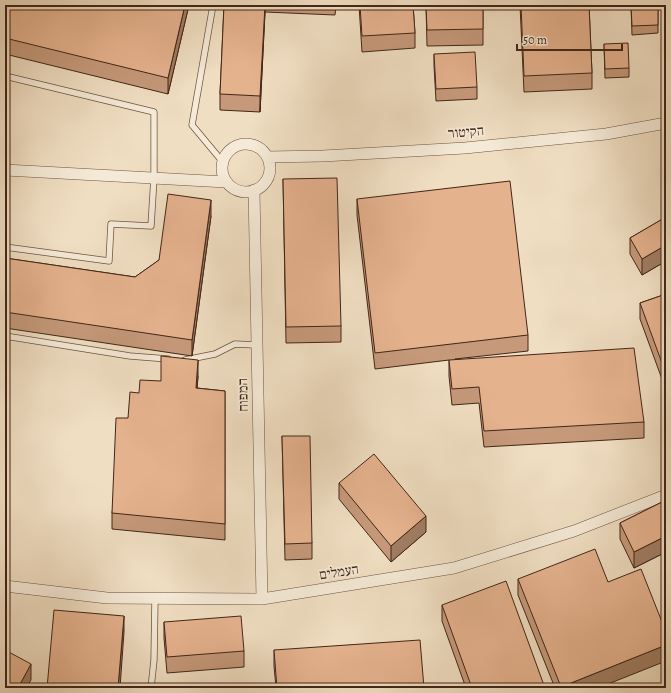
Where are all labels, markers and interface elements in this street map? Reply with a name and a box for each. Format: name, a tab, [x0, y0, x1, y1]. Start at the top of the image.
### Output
scale bar	[517, 26, 622, 52]
text: 50 m	[523, 32, 547, 48]
street label: הקיטור	[447, 121, 485, 143]
street label: המפוח	[233, 378, 253, 412]
street label: העמלים	[318, 560, 360, 584]

